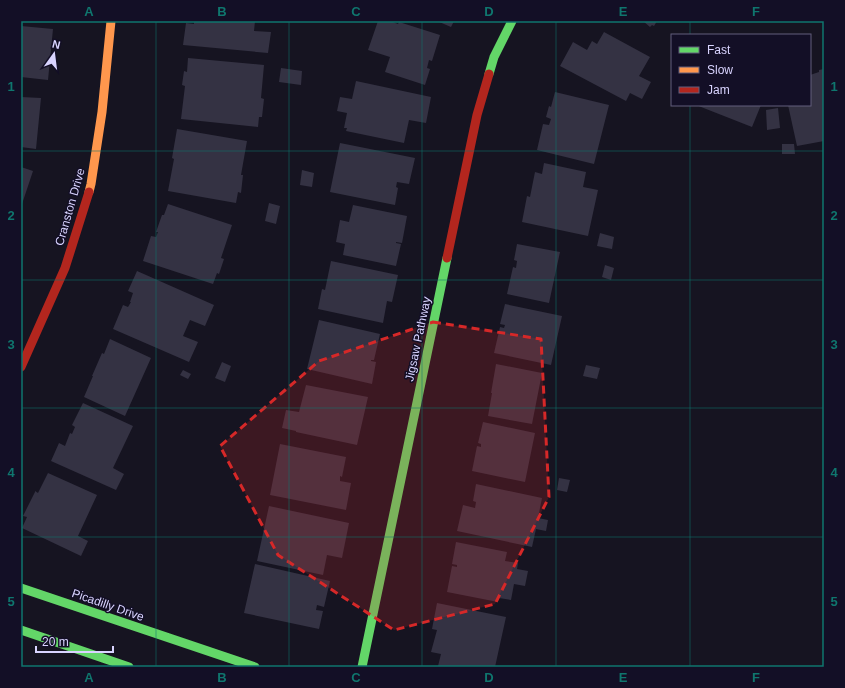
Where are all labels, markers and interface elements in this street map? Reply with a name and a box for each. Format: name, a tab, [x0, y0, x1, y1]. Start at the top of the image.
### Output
text: A	[84, 4, 94, 19]
text: B	[217, 4, 227, 19]
text: C	[351, 4, 361, 19]
text: D	[484, 4, 494, 19]
text: E	[619, 4, 628, 19]
text: F	[752, 4, 760, 19]
north arrow	[34, 34, 74, 74]
legend	[671, 34, 811, 106]
text: N	[51, 38, 62, 51]
text: Fast	[707, 43, 731, 57]
text: Slow	[707, 63, 733, 77]
text: 1	[7, 79, 15, 94]
text: 1	[830, 79, 838, 94]
text: Jam	[707, 83, 730, 97]
street label: Cranston Drive	[52, 166, 88, 247]
text: 2	[7, 208, 15, 223]
text: 2	[830, 208, 838, 223]
street label: Jigsaw Pathway	[402, 295, 434, 383]
text: 3	[7, 337, 15, 352]
text: 3	[830, 337, 838, 352]
text: 4	[7, 465, 15, 480]
text: 4	[830, 465, 838, 480]
street label: Picadilly Drive	[70, 586, 146, 624]
text: 5	[7, 594, 15, 609]
text: 5	[830, 594, 838, 609]
scale bar	[36, 628, 113, 654]
text: 20 m	[42, 635, 69, 649]
text: A	[84, 670, 94, 685]
text: B	[217, 670, 227, 685]
text: C	[351, 670, 361, 685]
text: D	[484, 670, 494, 685]
text: E	[619, 670, 628, 685]
text: F	[752, 670, 760, 685]

